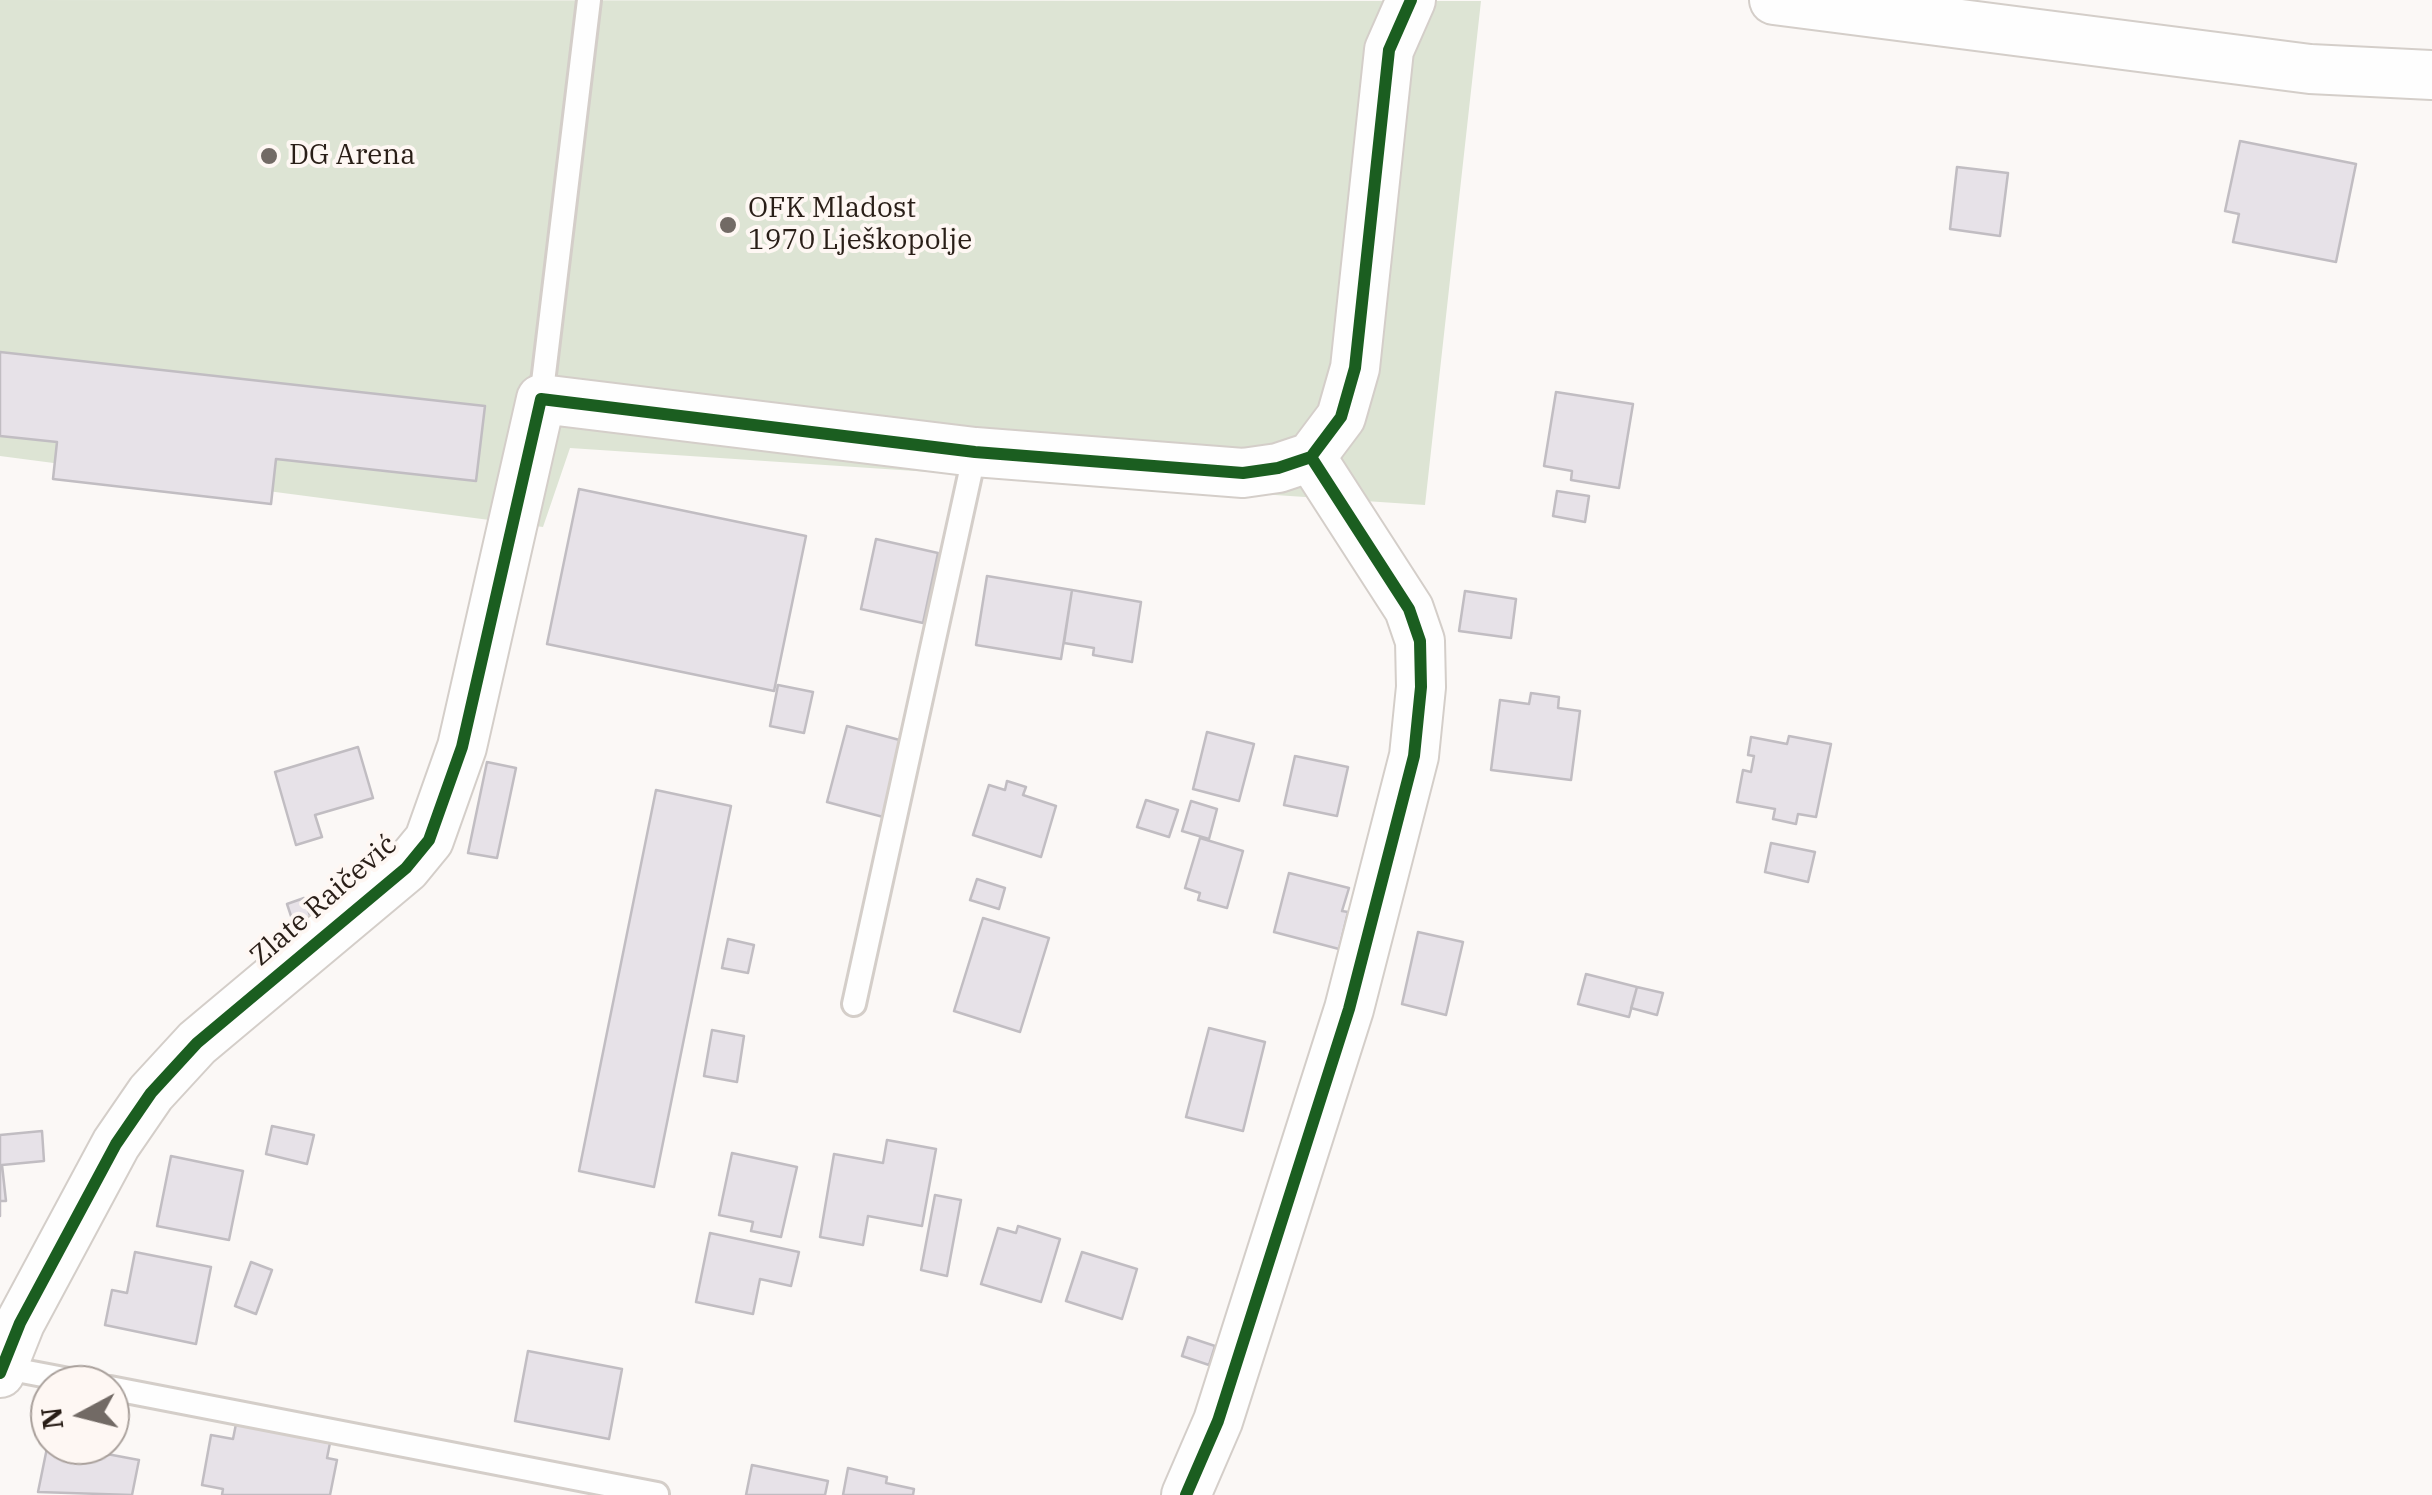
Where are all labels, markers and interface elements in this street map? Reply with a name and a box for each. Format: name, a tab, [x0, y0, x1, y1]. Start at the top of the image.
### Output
place label: DG Arena	[289, 139, 416, 173]
marker: DG Arena	[258, 145, 280, 167]
place label: OFK Mladost 1970 Lješkopolje	[748, 192, 972, 258]
marker: OFK Mladost 1970 Lješkopolje	[717, 214, 739, 236]
street label: Zlate Raičević	[244, 828, 404, 974]
north arrow	[30, 1365, 130, 1465]
text: N	[32, 1405, 71, 1432]

